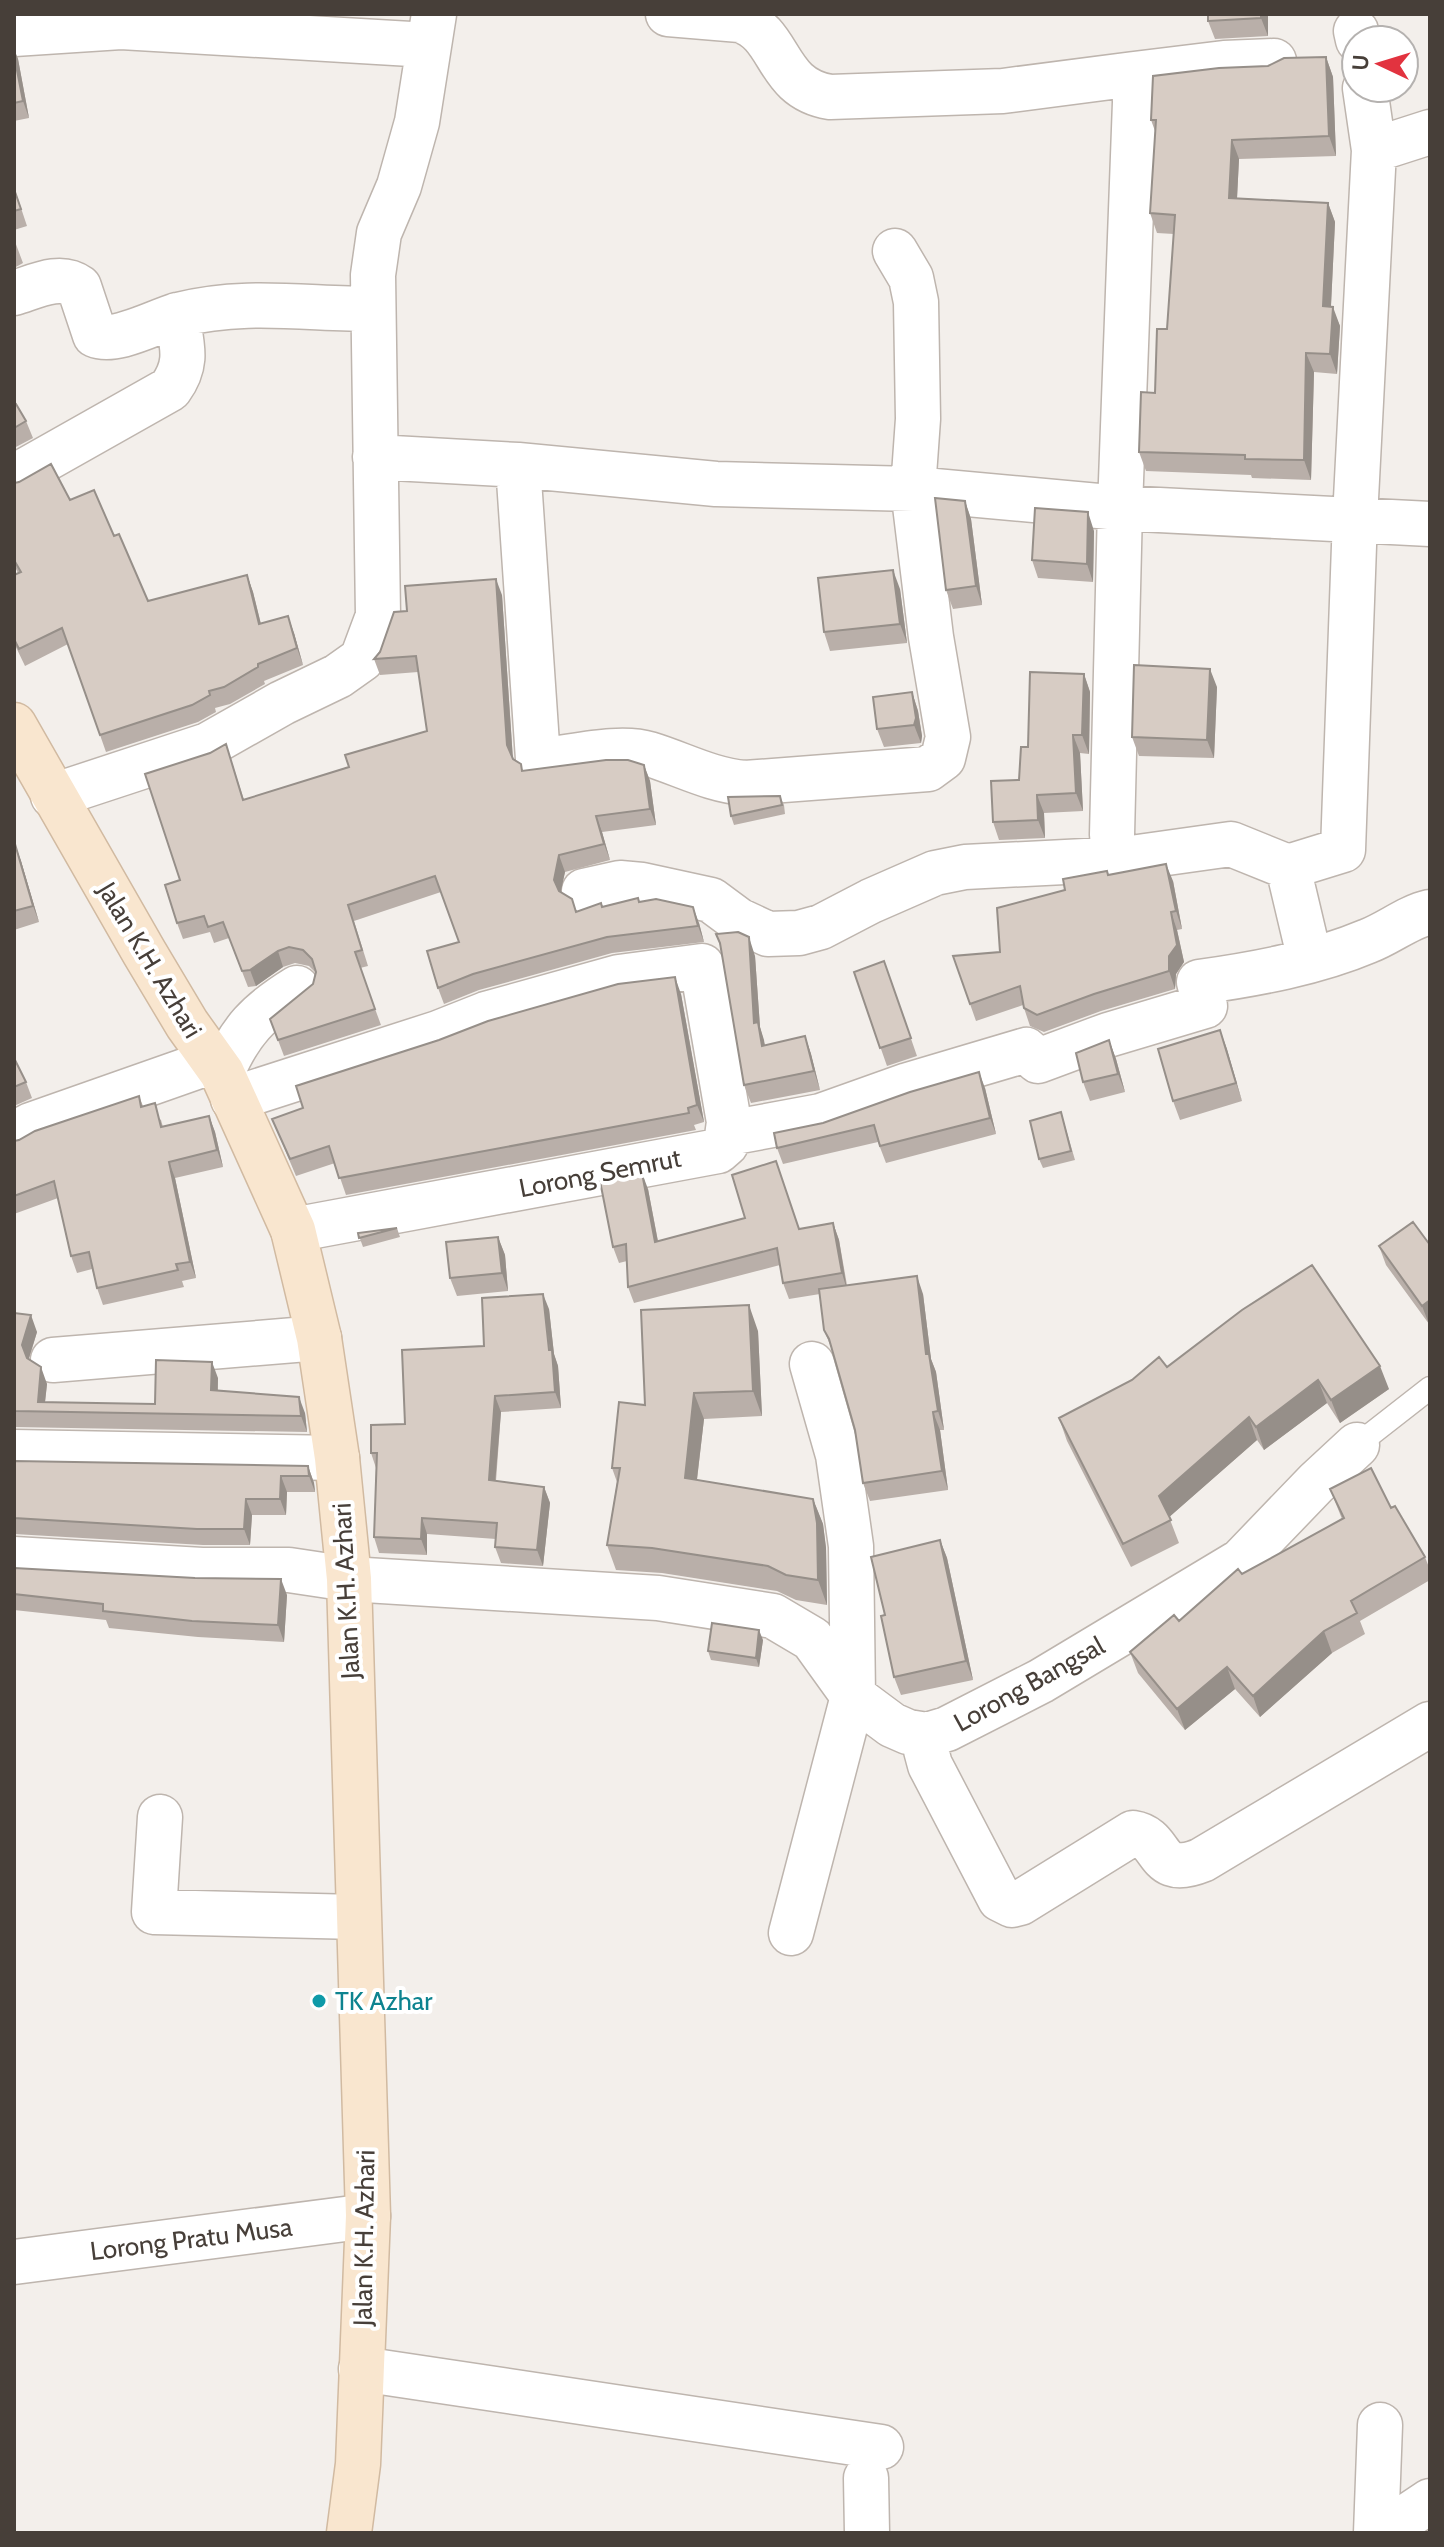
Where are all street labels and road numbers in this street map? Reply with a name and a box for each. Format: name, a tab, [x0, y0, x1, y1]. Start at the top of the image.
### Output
street label: Jalan K.H. Azhari	[90, 875, 209, 1044]
street label: Lorong Semrut	[516, 1142, 684, 1204]
street label: Jalan K.H. Azhari	[325, 1502, 367, 1681]
street label: Lorong Bangsal	[948, 1629, 1110, 1739]
street label: Jalan K.H. Azhari	[346, 2150, 382, 2327]
street label: Lorong Pratu Musa	[88, 2211, 294, 2267]

